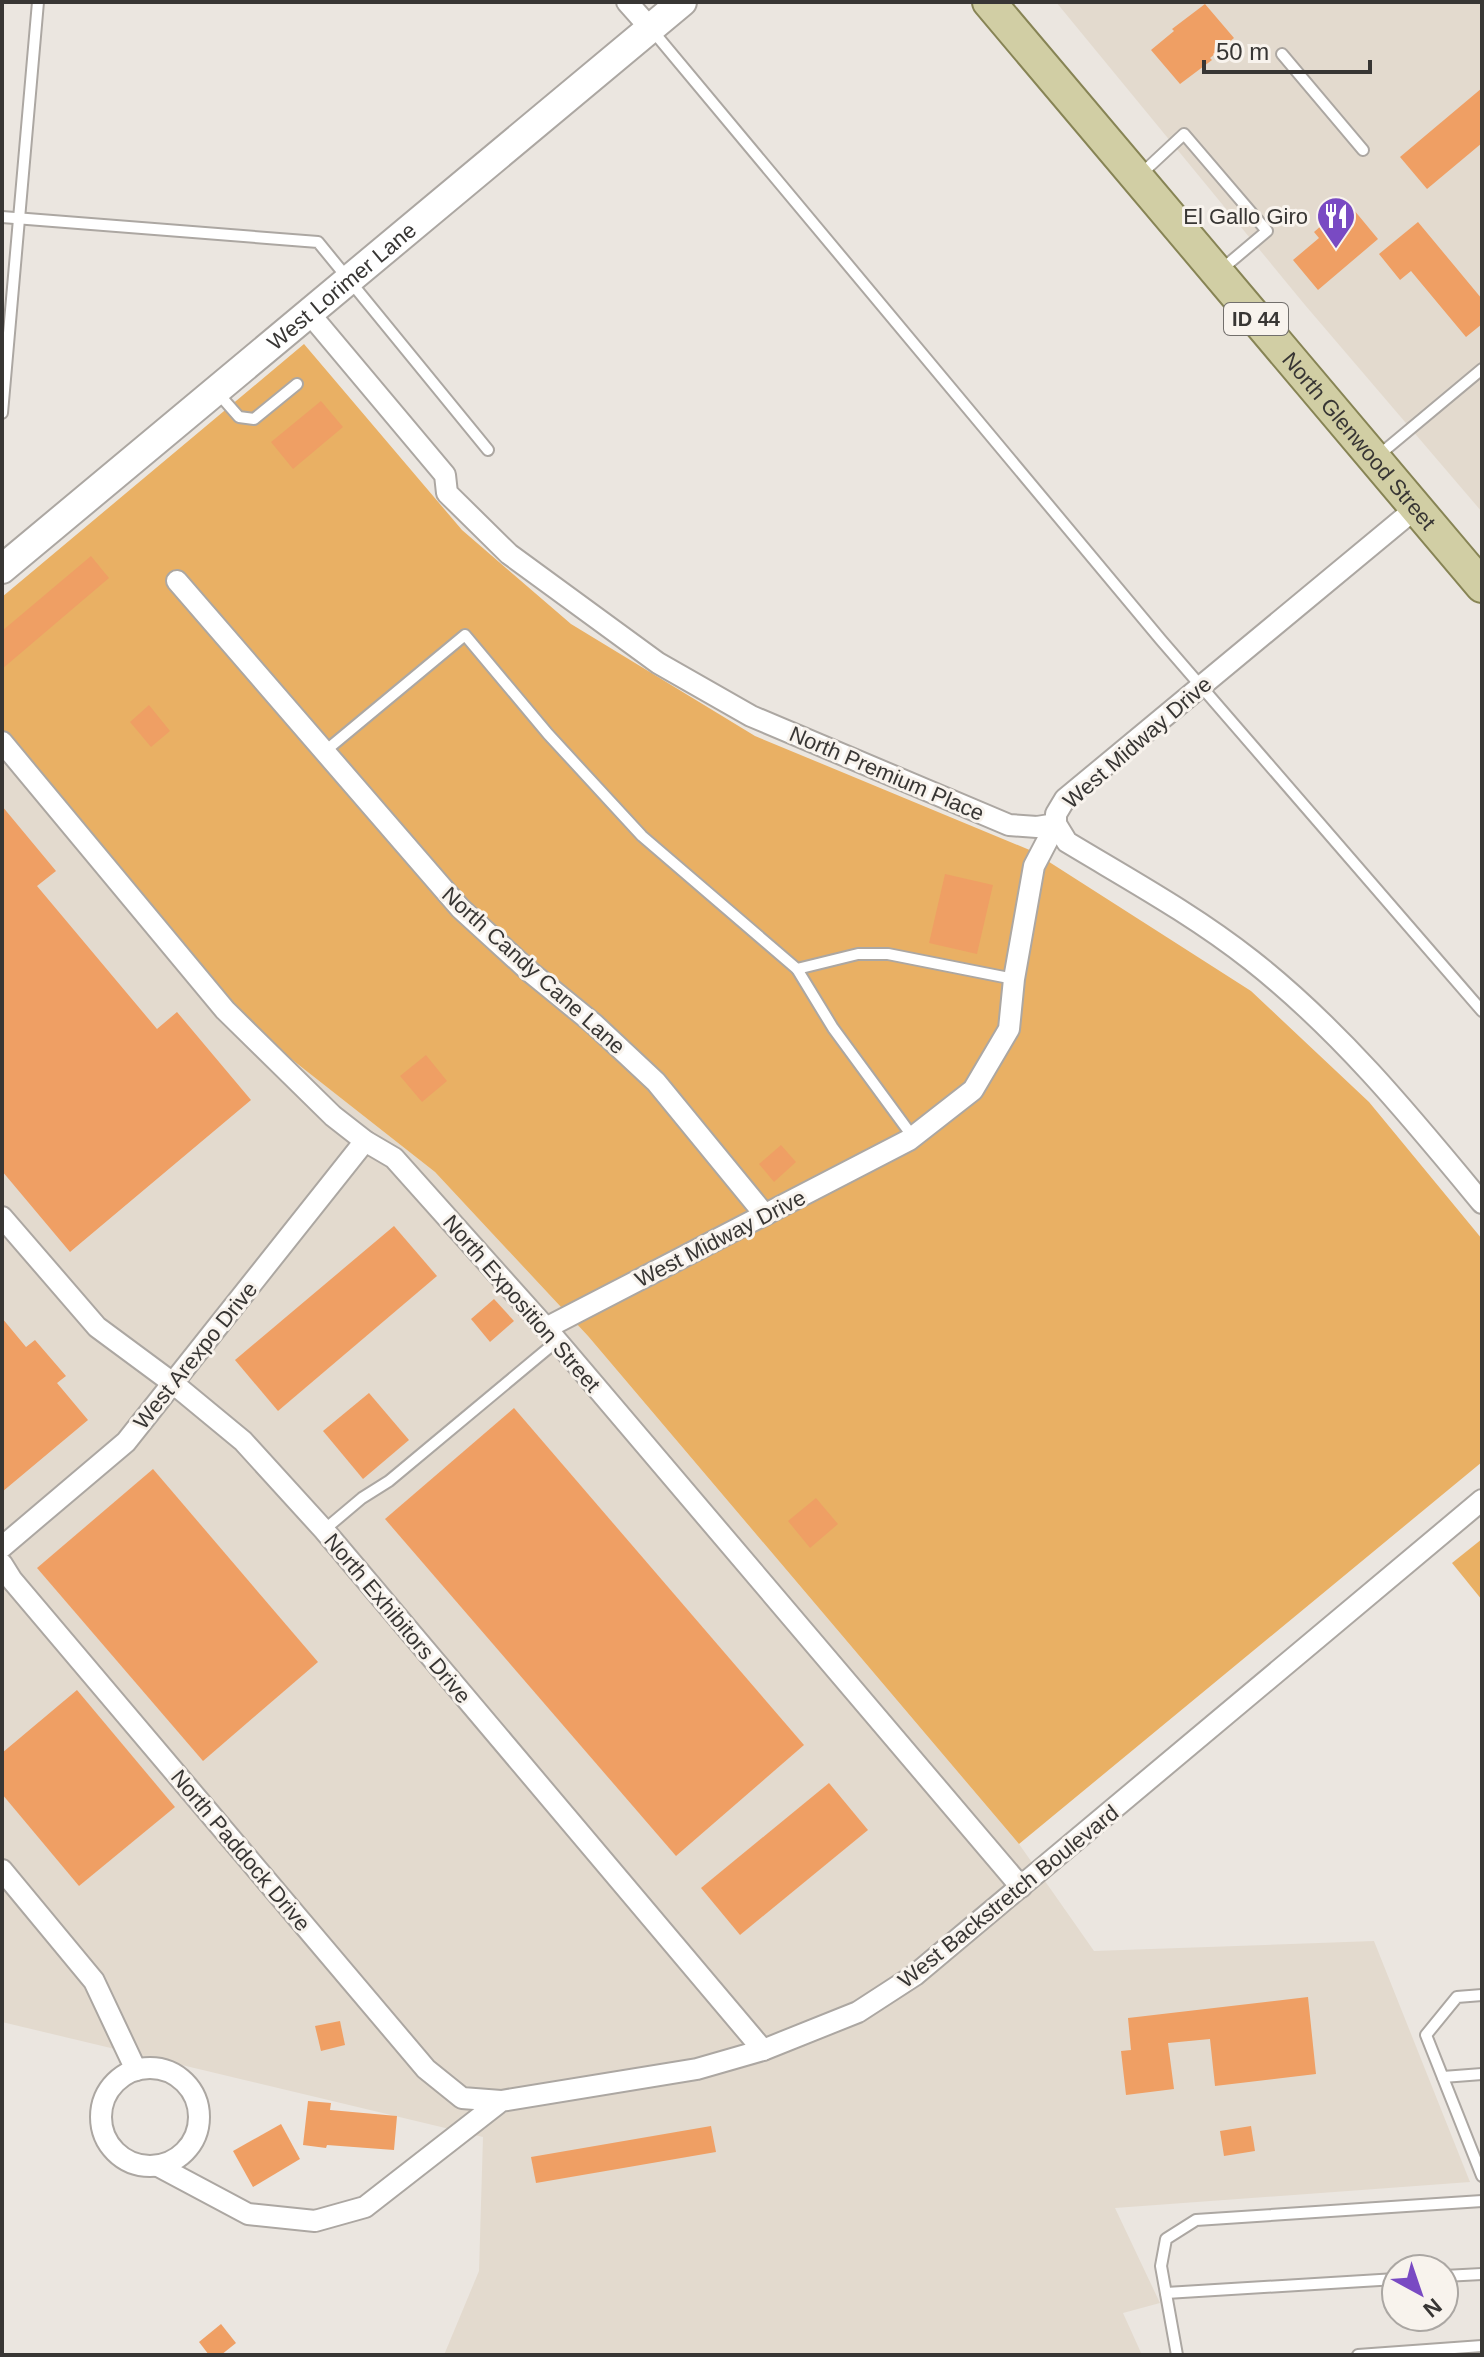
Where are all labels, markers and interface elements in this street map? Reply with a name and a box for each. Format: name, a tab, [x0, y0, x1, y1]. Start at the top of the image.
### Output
scale bar	[1204, 24, 1370, 74]
text: 50 m	[1216, 38, 1269, 65]
restaurant icon: El Gallo Giro	[1315, 195, 1357, 250]
place label: El Gallo Giro	[1183, 204, 1308, 229]
street label: West Lorimer Lane	[263, 217, 421, 355]
road number: ID 44	[1224, 303, 1288, 335]
street label: North Glenwood Street	[1277, 347, 1441, 535]
street label: West Midway Drive	[1058, 671, 1216, 813]
street label: North Premium Place	[786, 721, 988, 826]
street label: North Candy Cane Lane	[437, 882, 630, 1059]
street label: West Midway Drive	[631, 1185, 810, 1292]
street label: North Exposition Street	[438, 1210, 605, 1397]
street label: West Arexpo Drive	[128, 1277, 262, 1434]
street label: North Exhibitors Drive	[319, 1528, 476, 1708]
street label: North Paddock Drive	[166, 1765, 315, 1936]
street label: West Backstretch Boulevard	[893, 1800, 1123, 1993]
north arrow	[1380, 2253, 1460, 2333]
text: N	[1418, 2293, 1447, 2323]

